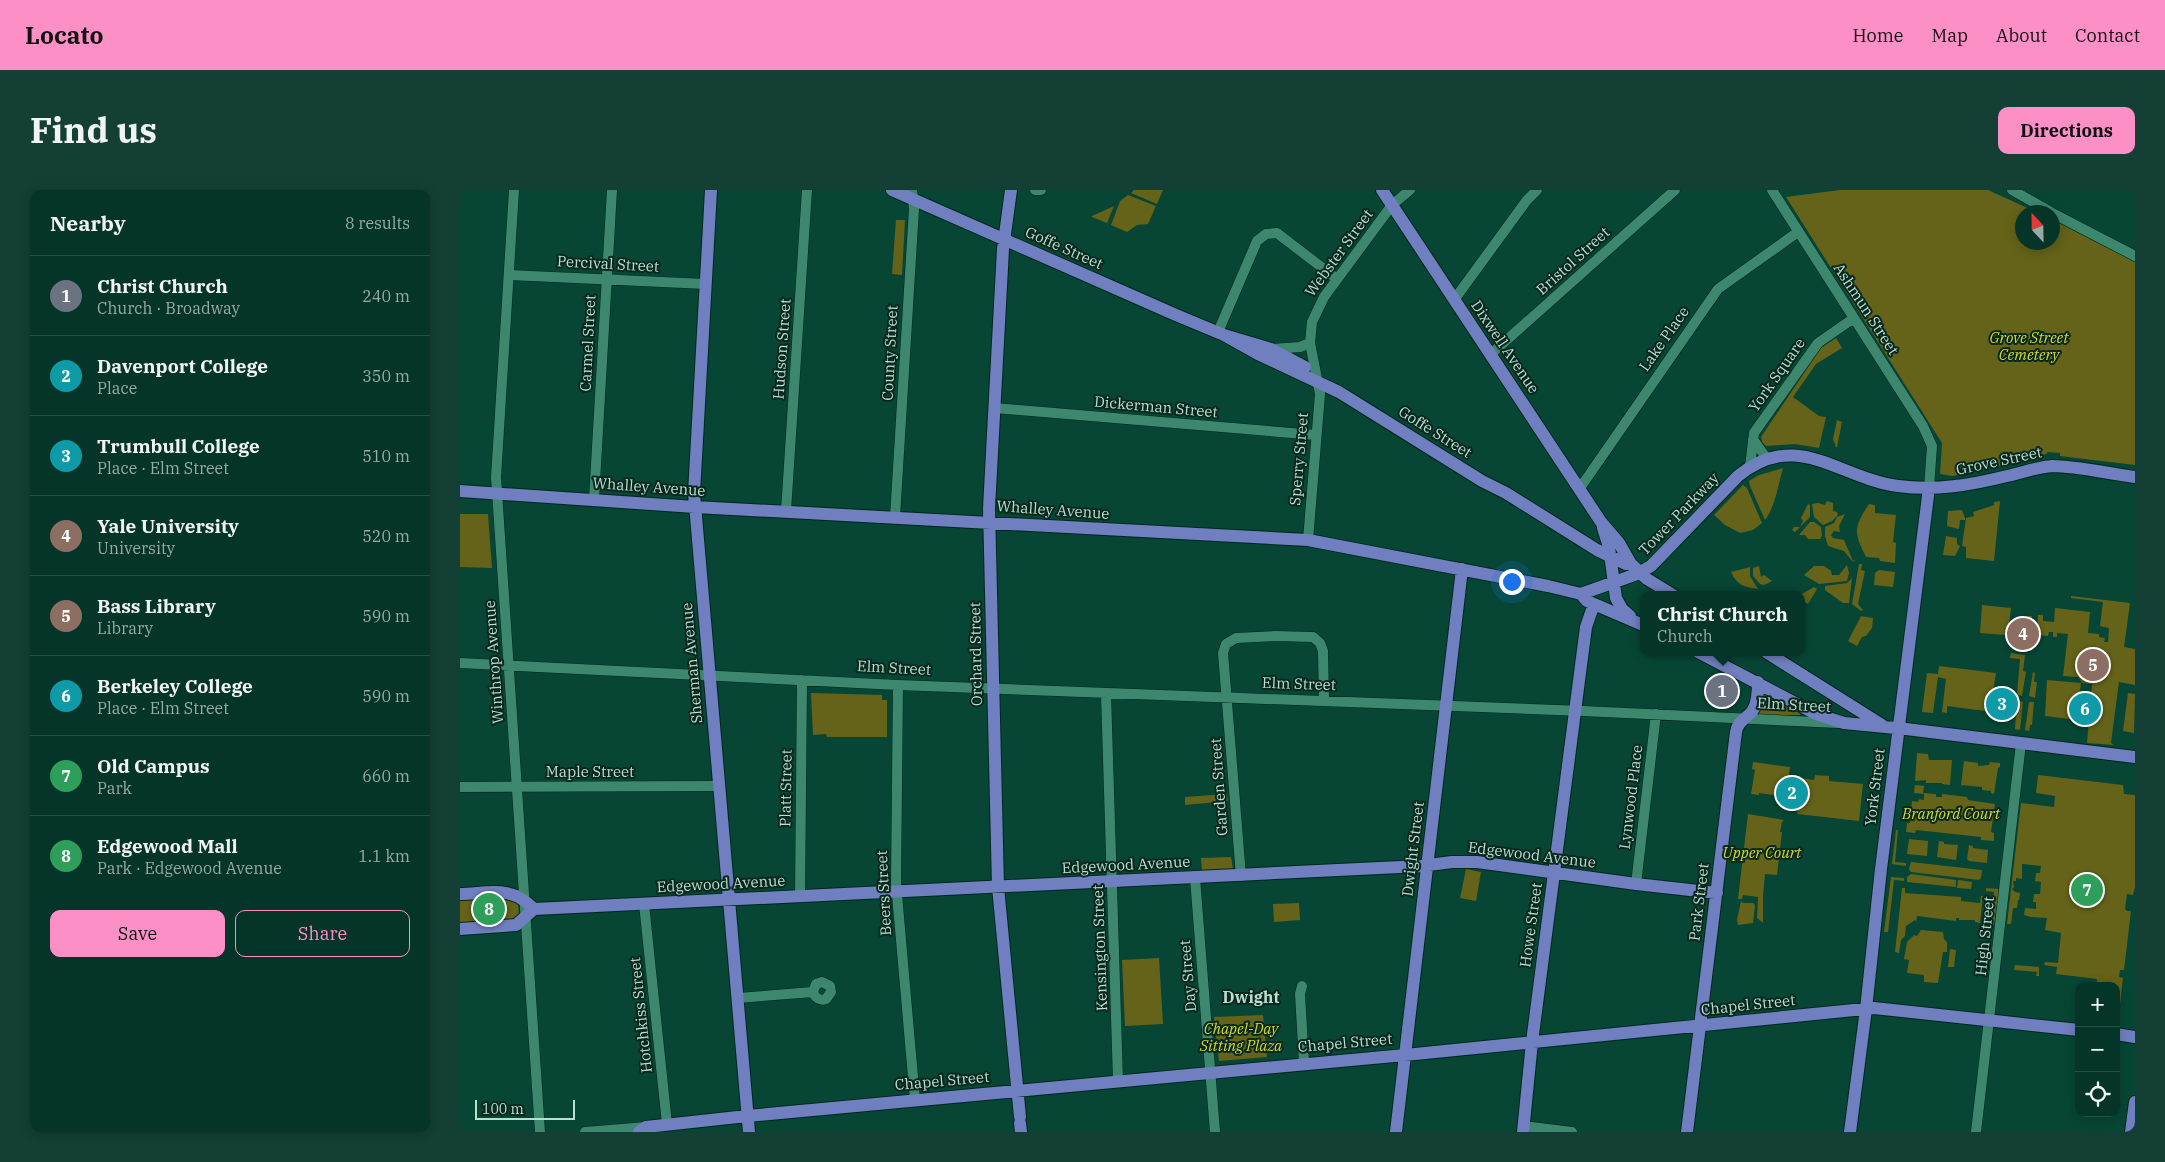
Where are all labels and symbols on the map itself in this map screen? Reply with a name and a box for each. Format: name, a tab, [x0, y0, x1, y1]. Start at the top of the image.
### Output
street label: Webster Street	[1300, 205, 1377, 300]
north arrow	[2015, 205, 2060, 250]
street label: Goffe Street	[1022, 222, 1106, 273]
street label: Bristol Street	[1532, 223, 1613, 299]
street label: Percival Street	[556, 251, 660, 276]
street label: Ashmun Street	[1830, 259, 1903, 358]
street label: Carmel Street	[575, 294, 600, 392]
street label: Dixwell Avenue	[1467, 296, 1544, 397]
street label: Hudson Street	[768, 298, 795, 400]
street label: Lake Place	[1634, 303, 1693, 375]
street label: County Street	[878, 305, 901, 401]
park label: Grove Street Cemetery	[1989, 328, 2069, 364]
street label: York Square	[1744, 334, 1809, 415]
street label: Dickerman Street	[1093, 392, 1219, 421]
street label: Goffe Street	[1395, 402, 1475, 462]
street label: Sperry Street	[1285, 412, 1312, 506]
street label: Grove Street	[1954, 442, 2044, 479]
street label: Tower Parkway	[1634, 468, 1723, 559]
street label: Whalley Avenue	[592, 473, 706, 500]
street label: Whalley Avenue	[996, 496, 1110, 523]
your location	[1499, 569, 1525, 595]
street label: Winthrop Avenue	[480, 600, 507, 724]
street label: Sherman Avenue	[677, 602, 706, 724]
street label: Orchard Street	[965, 602, 986, 706]
pin: 4	[2007, 615, 2039, 653]
pin: 5	[2077, 646, 2109, 684]
street label: Elm Street	[857, 656, 931, 679]
pin: 1	[1706, 672, 1738, 710]
street label: Elm Street	[1262, 673, 1336, 694]
pin: 3	[1986, 685, 2018, 723]
pin: 6	[2069, 690, 2101, 728]
street label: Elm Street	[1757, 693, 1831, 716]
street label: Garden Street	[1206, 737, 1231, 837]
street label: Lynwood Place	[1615, 744, 1646, 850]
street label: York Street	[1860, 747, 1889, 827]
street label: Platt Street	[775, 749, 796, 827]
street label: Maple Street	[546, 762, 634, 781]
pin: 2	[1776, 774, 1808, 812]
street label: Dwight Street	[1397, 800, 1428, 897]
park label: Branford Court	[1901, 804, 2001, 823]
street label: Edgewood Avenue	[1467, 837, 1597, 872]
park label: Upper Court	[1723, 843, 1802, 862]
street label: Beers Street	[872, 850, 895, 936]
street label: Edgewood Avenue	[1061, 852, 1191, 877]
street label: Park Street	[1684, 862, 1713, 942]
street label: Edgewood Avenue	[656, 871, 786, 896]
pin: 7	[2071, 871, 2103, 909]
street label: Howe Street	[1515, 881, 1546, 969]
street label: Kensington Street	[1088, 884, 1111, 1012]
pin: 8	[473, 890, 505, 928]
street label: High Street	[1971, 895, 1998, 977]
street label: Day Street	[1175, 939, 1200, 1013]
street label: Hotchkiss Street	[625, 956, 656, 1074]
district label: Dwight	[1223, 987, 1280, 1007]
street label: Chapel Street	[1700, 990, 1796, 1019]
park label: Chapel-Day Sitting Plaza	[1199, 1019, 1283, 1055]
street label: Chapel Street	[1297, 1029, 1393, 1056]
street label: Chapel Street	[894, 1067, 990, 1094]
scale bar	[475, 1097, 575, 1120]

